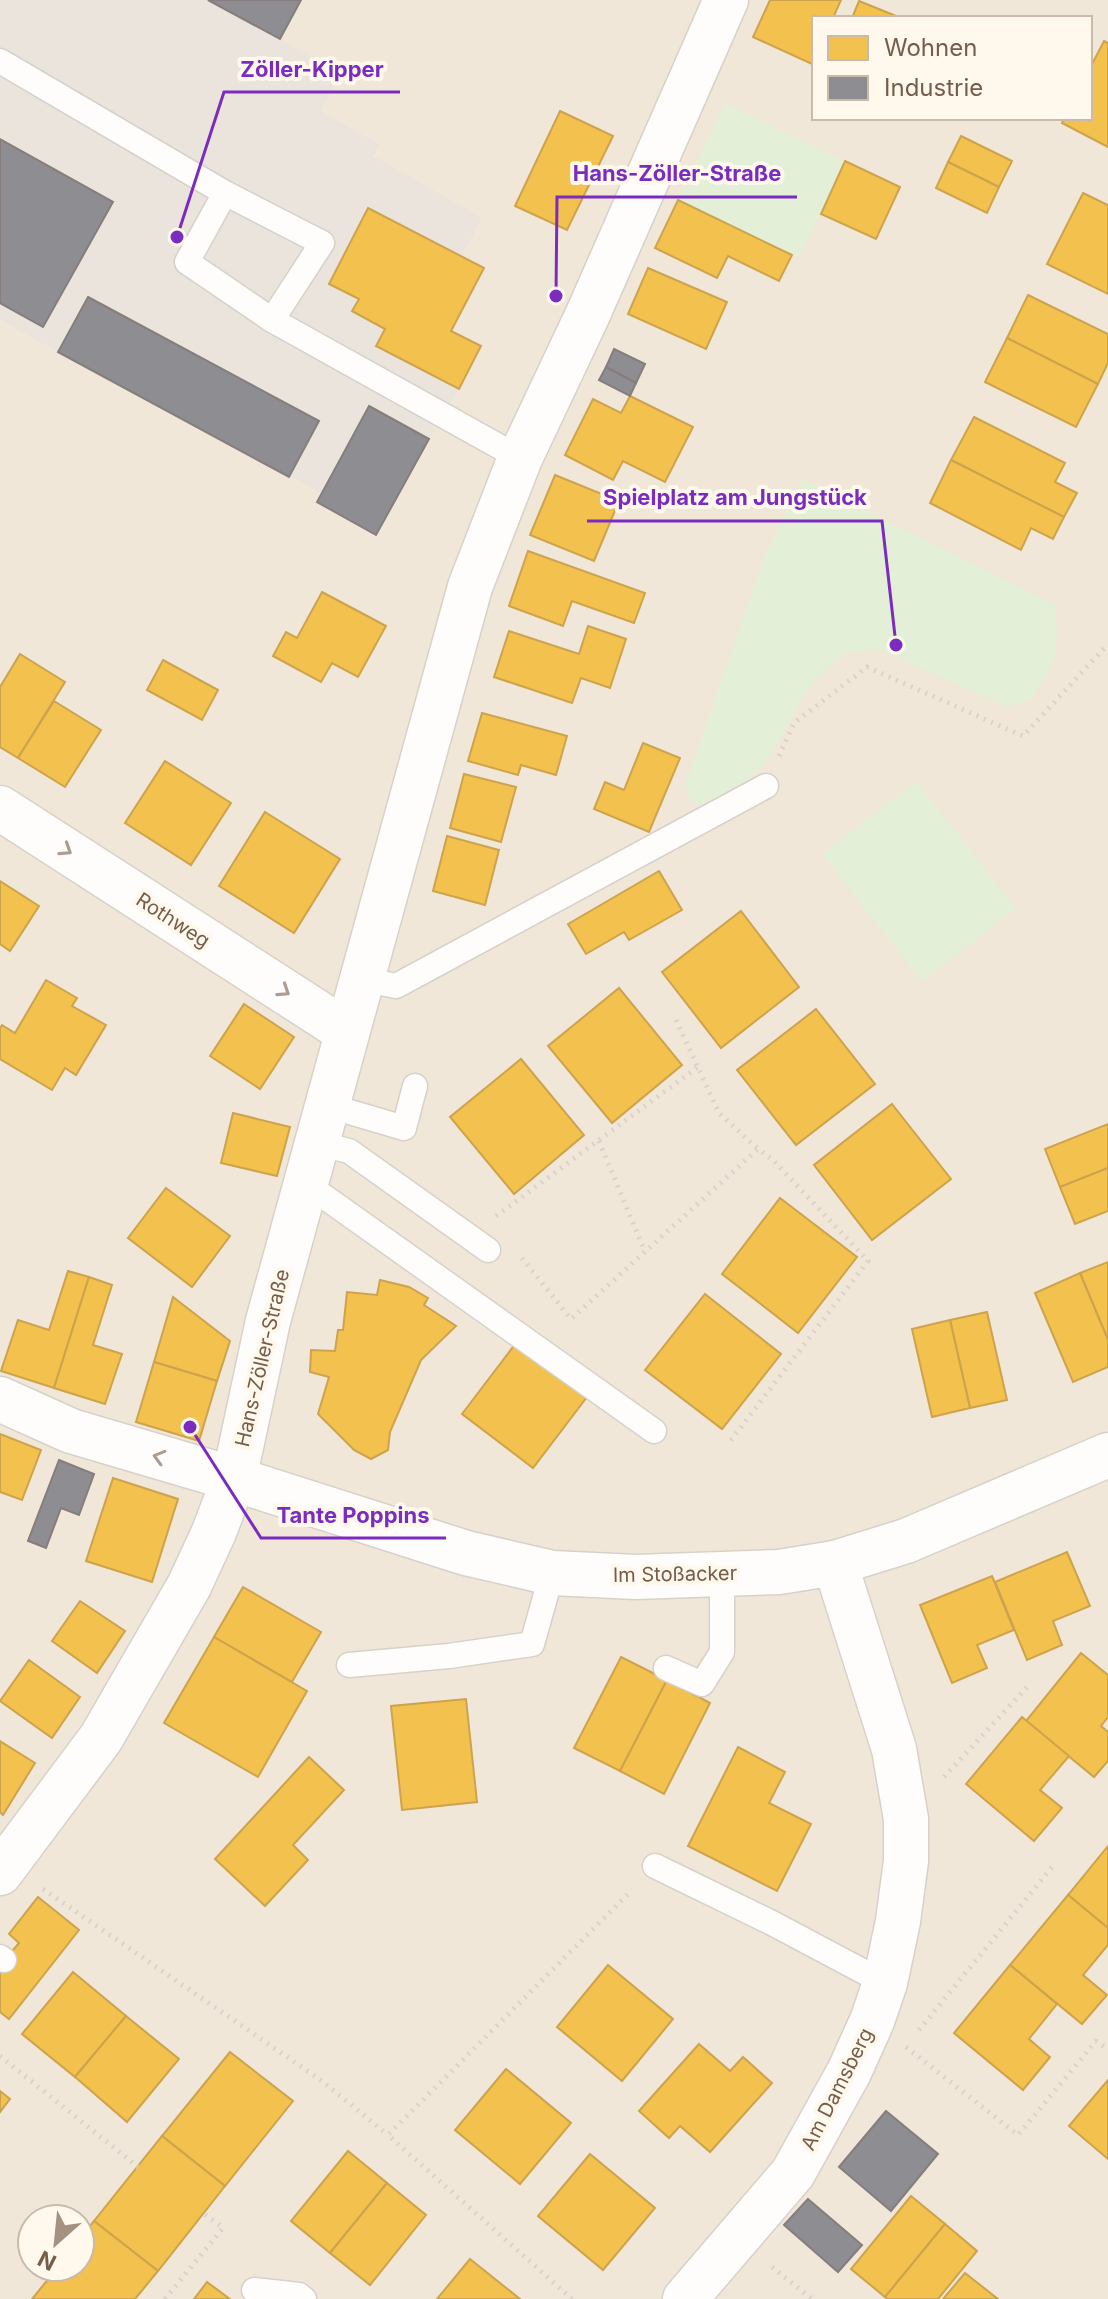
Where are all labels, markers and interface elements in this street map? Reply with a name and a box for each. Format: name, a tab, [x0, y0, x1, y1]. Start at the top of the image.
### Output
legend	[812, 16, 1092, 120]
text: Wohnen	[884, 33, 977, 62]
callout: Zöller-Kipper	[224, 46, 400, 92]
text: Zöller-Kipper	[240, 56, 384, 82]
text: Industrie	[884, 73, 983, 102]
callout: Hans-Zöller-Straße	[557, 151, 797, 197]
text: Hans-Zöller-Straße	[573, 160, 781, 186]
callout: Spielplatz am Jungstück	[587, 475, 882, 521]
text: Spielplatz am Jungstück	[603, 484, 867, 510]
one-way arrow	[57, 841, 71, 856]
street label: Rothweg	[132, 887, 214, 953]
one-way arrow	[275, 982, 290, 997]
street label: Hans-Zöller-Straße	[230, 1267, 294, 1449]
one-way arrow	[152, 1450, 166, 1466]
callout: Tante Poppins	[261, 1492, 446, 1538]
text: Tante Poppins	[277, 1502, 429, 1528]
street label: Im Stoßacker	[613, 1561, 738, 1587]
street label: Am Damsberg	[796, 2024, 878, 2154]
north arrow	[16, 2203, 96, 2283]
text: N	[34, 2245, 60, 2276]

